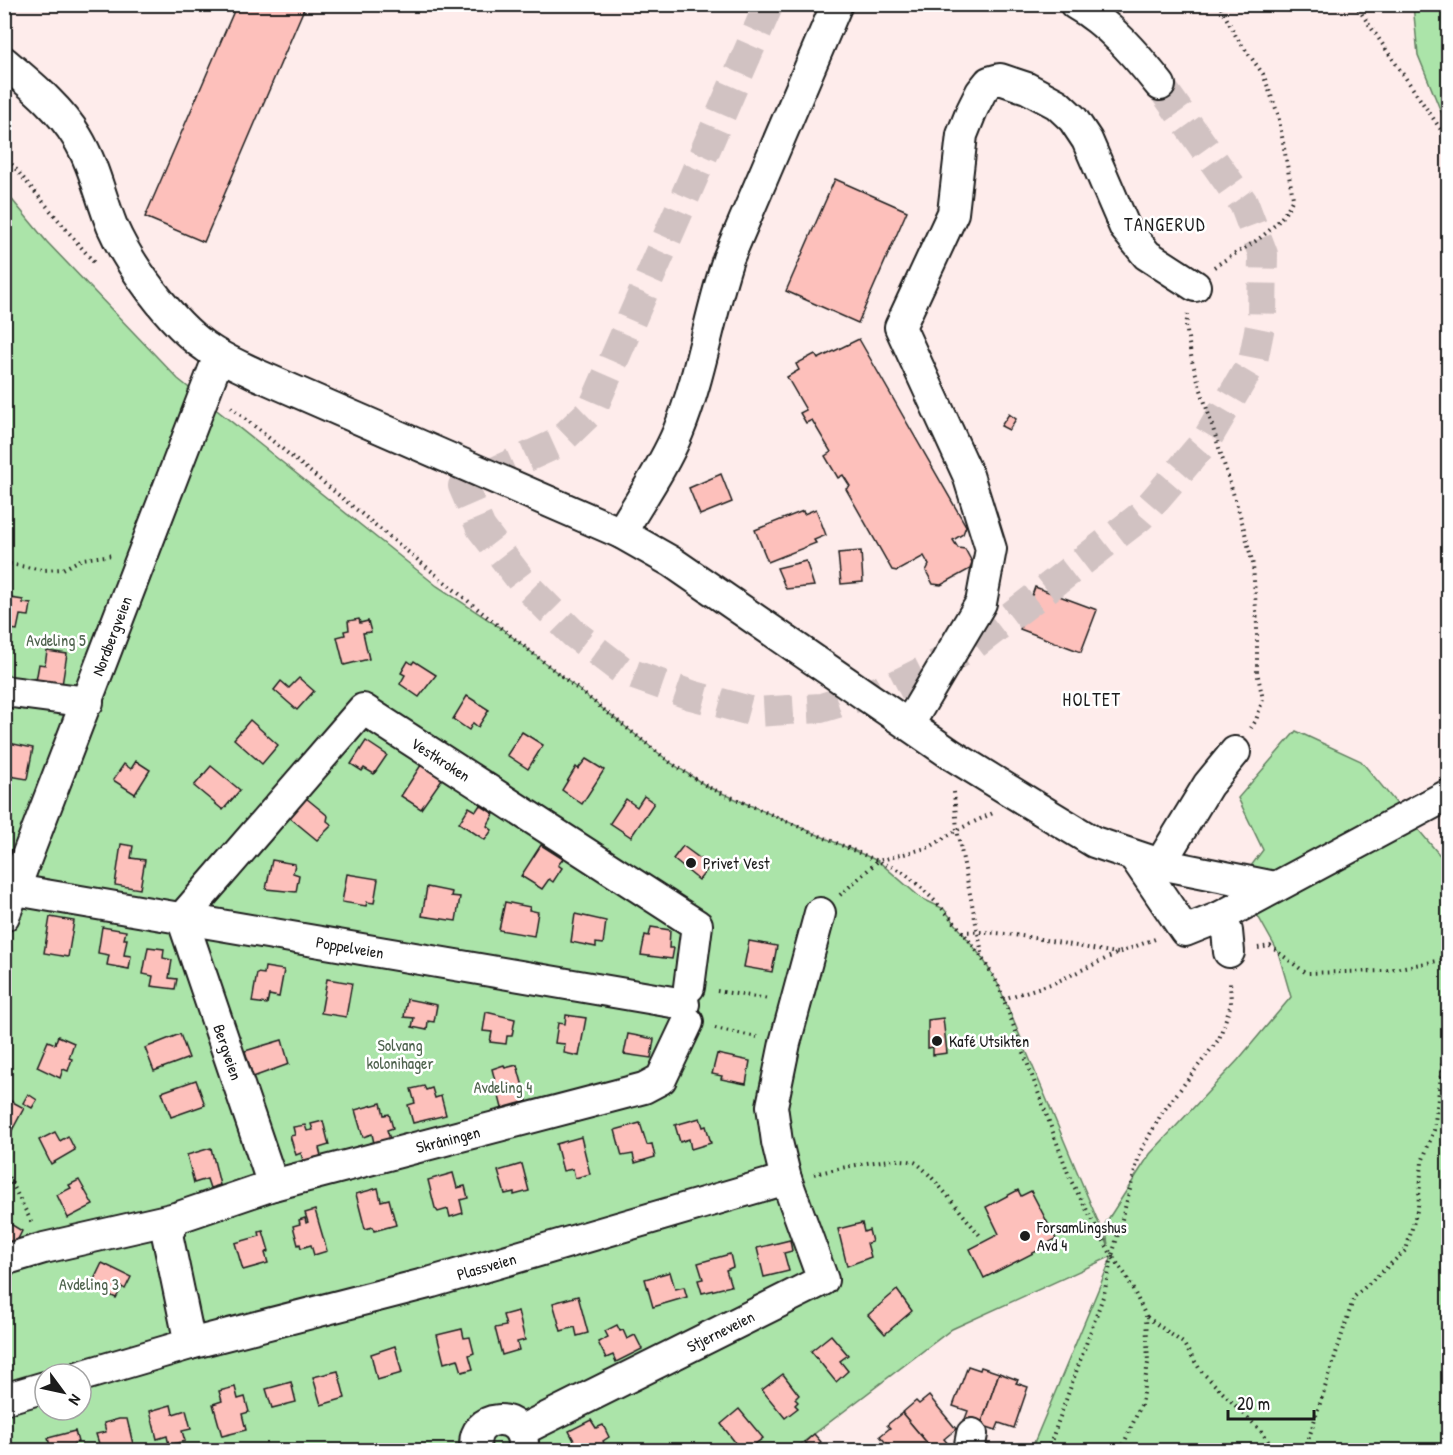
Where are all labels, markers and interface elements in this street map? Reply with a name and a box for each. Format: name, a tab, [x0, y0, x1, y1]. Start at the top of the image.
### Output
district label: TANGERUD	[1124, 212, 1206, 237]
street label: Nordbergveien	[86, 593, 137, 679]
park label: Avdeling 5	[26, 629, 86, 651]
district label: HOLTET	[1063, 687, 1121, 712]
street label: Vestkroken	[407, 732, 475, 787]
place label: Privet Vest	[703, 852, 770, 874]
marker: Privet Vest	[684, 856, 698, 870]
street label: Poppelveien	[314, 930, 386, 964]
street label: Bergveien	[208, 1021, 248, 1083]
place label: Kafé Utsikten	[949, 1030, 1029, 1052]
park label: Solvang kolonihager	[366, 1034, 434, 1074]
marker: Kafé Utsikten	[930, 1034, 944, 1048]
park label: Avdeling 4	[474, 1076, 532, 1098]
street label: Skråningen	[414, 1120, 482, 1158]
place label: Forsamlingshus Avd 4	[1036, 1216, 1127, 1256]
marker: Forsamlingshus Avd 4	[1018, 1229, 1032, 1243]
street label: Plassveien	[454, 1247, 518, 1285]
park label: Avdeling 3	[59, 1273, 119, 1295]
street label: Stjerneveien	[683, 1305, 758, 1357]
north arrow	[33, 1362, 93, 1422]
scale bar	[1228, 1383, 1314, 1421]
text: N	[64, 1391, 87, 1410]
text: 20 m	[1237, 1391, 1270, 1416]

